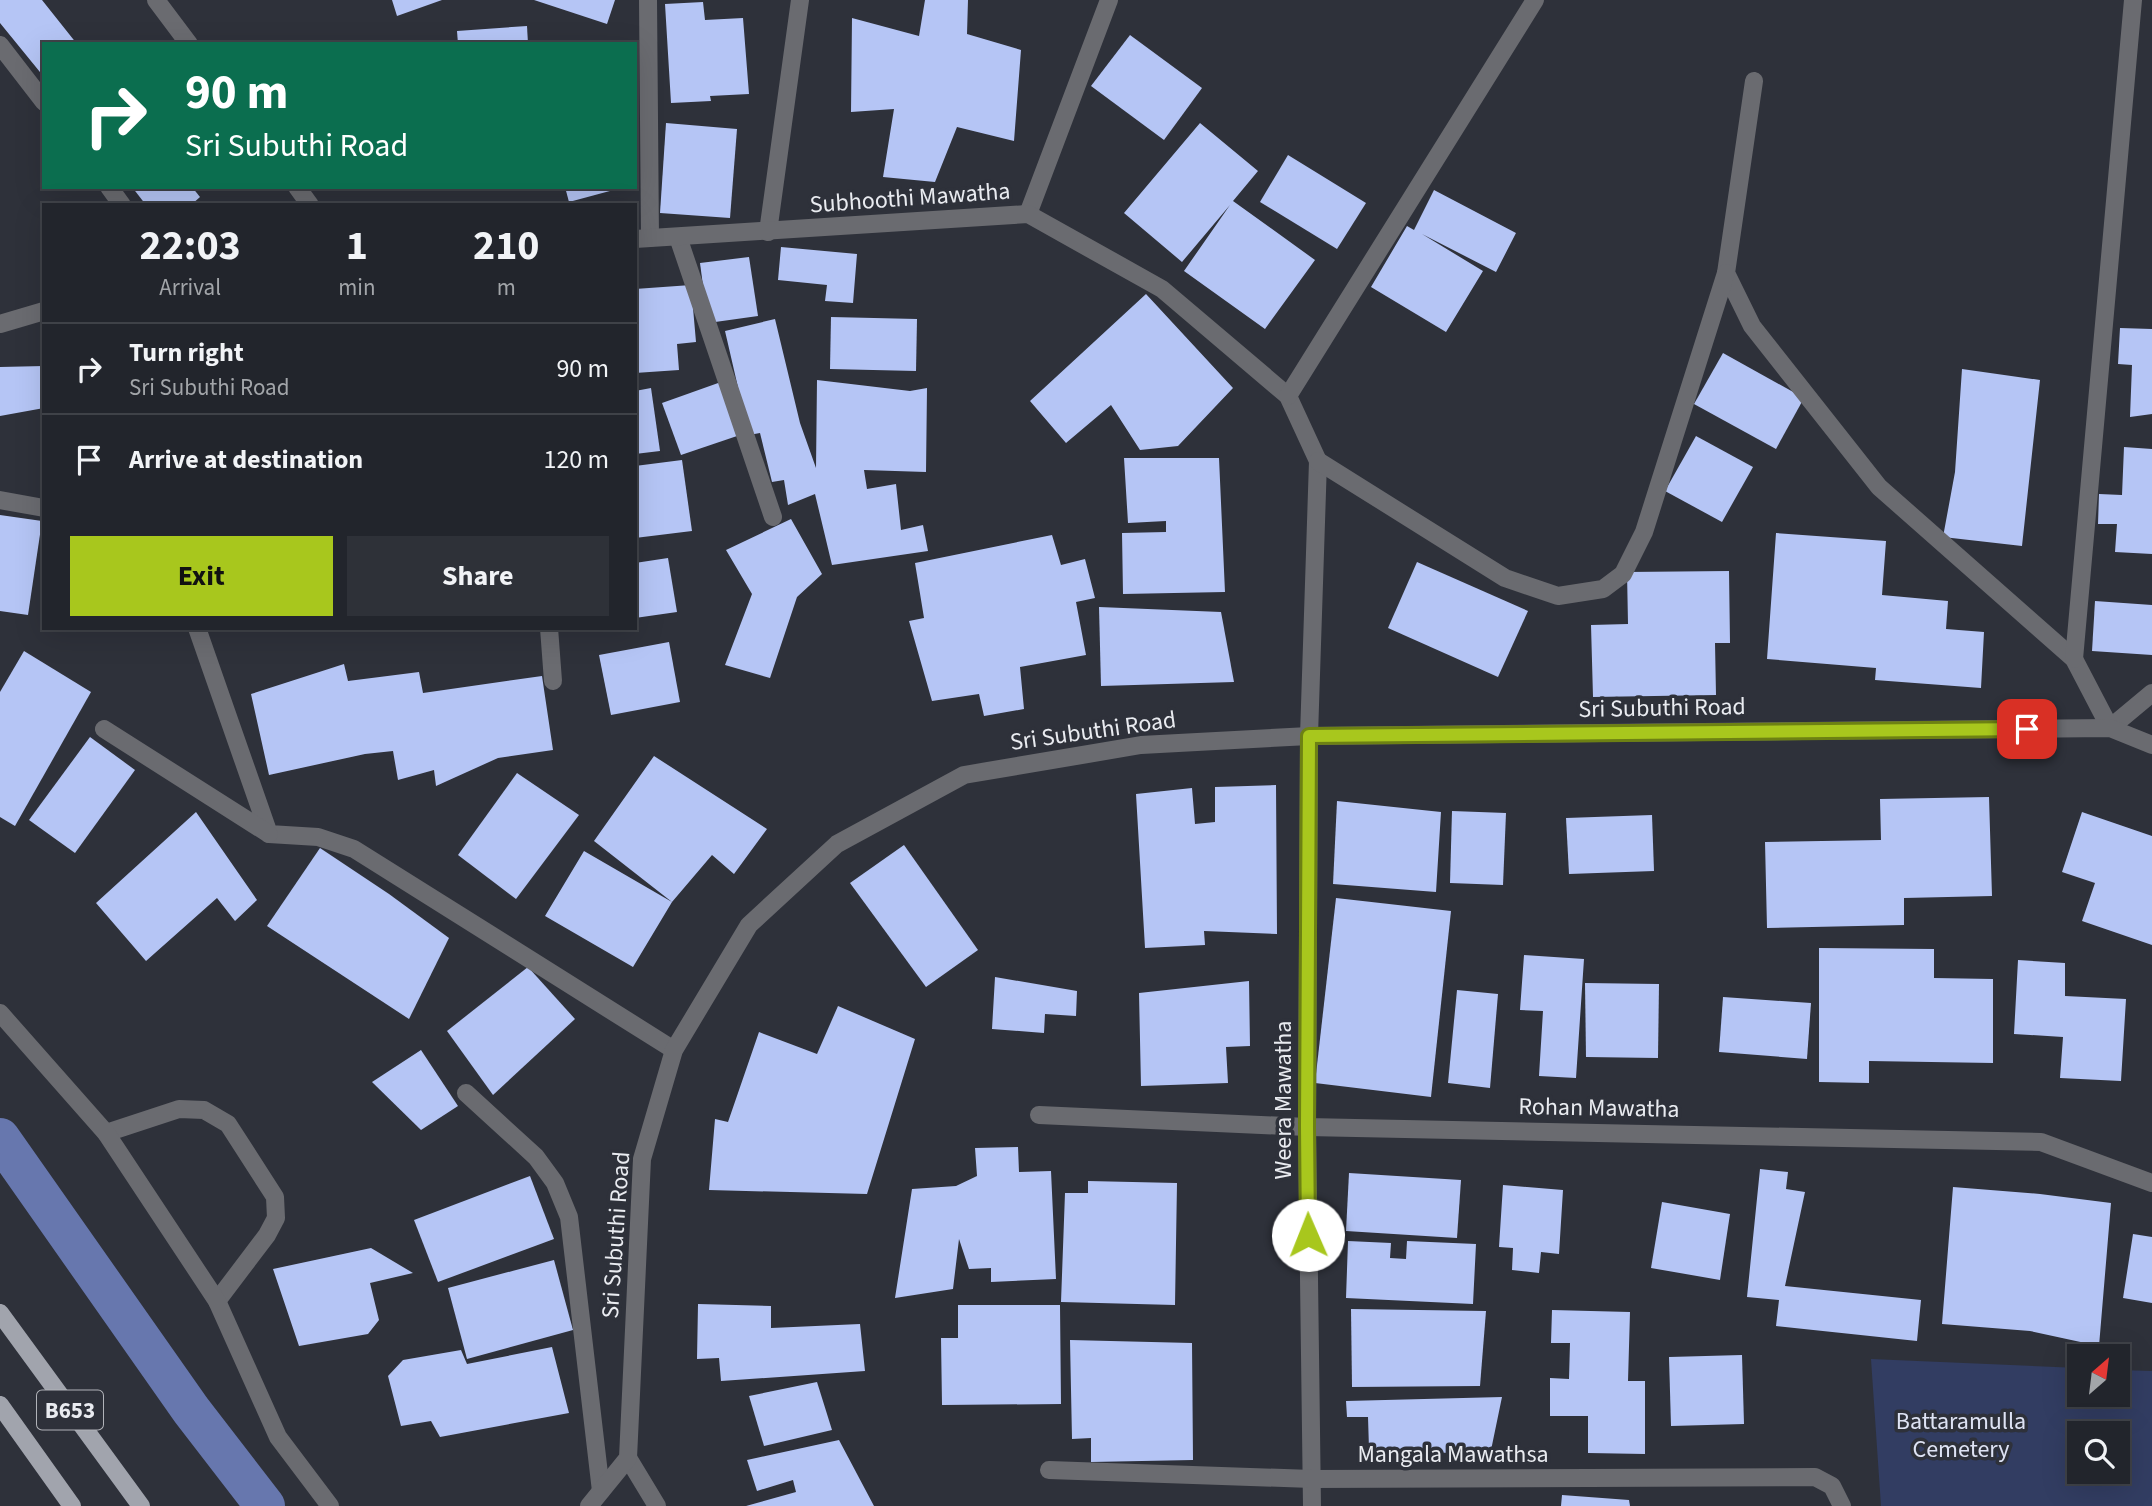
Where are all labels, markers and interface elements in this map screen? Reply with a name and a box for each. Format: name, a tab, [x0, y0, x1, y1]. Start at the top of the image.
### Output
text: 90 m	[185, 58, 289, 128]
icon: right	[70, 70, 161, 161]
text: Sri Subuthi Road	[185, 123, 408, 169]
street label: Subhoothi Mawatha	[808, 174, 1012, 222]
text: 22:03	[139, 216, 241, 276]
text: 1	[346, 216, 368, 276]
text: 210	[473, 216, 540, 276]
text: Arrival	[159, 271, 221, 304]
text: min	[338, 271, 376, 304]
text: m	[497, 271, 516, 304]
text: Turn right	[129, 334, 244, 371]
icon: right	[70, 350, 108, 388]
text: 90 m	[556, 350, 609, 387]
text: Sri Subuthi Road	[129, 371, 289, 404]
icon: arrive	[70, 441, 108, 479]
text: Arrive at destination	[129, 441, 363, 478]
text: 120 m	[543, 441, 609, 478]
button: Exit	[70, 536, 333, 616]
button: Share	[347, 536, 609, 616]
street label: Sri Subuthi Road	[1578, 689, 1746, 727]
pin	[1997, 699, 2057, 759]
street label: Sri Subuthi Road	[1008, 702, 1178, 760]
icon: arrive	[2008, 710, 2046, 748]
street label: Weera Mawatha	[1266, 1021, 1301, 1179]
street label: Rohan Mawatha	[1518, 1089, 1680, 1127]
street label: Sri Subuthi Road	[593, 1150, 639, 1320]
position arrow	[1271, 1198, 1345, 1272]
north arrow	[2067, 1344, 2130, 1407]
map controls	[2067, 1344, 2130, 1484]
road number: B653	[37, 1390, 103, 1429]
park label: Battaramulla Cemetery	[1896, 1404, 2026, 1467]
button: search	[2067, 1421, 2130, 1484]
street label: Mangala Mawathsa	[1357, 1437, 1549, 1472]

